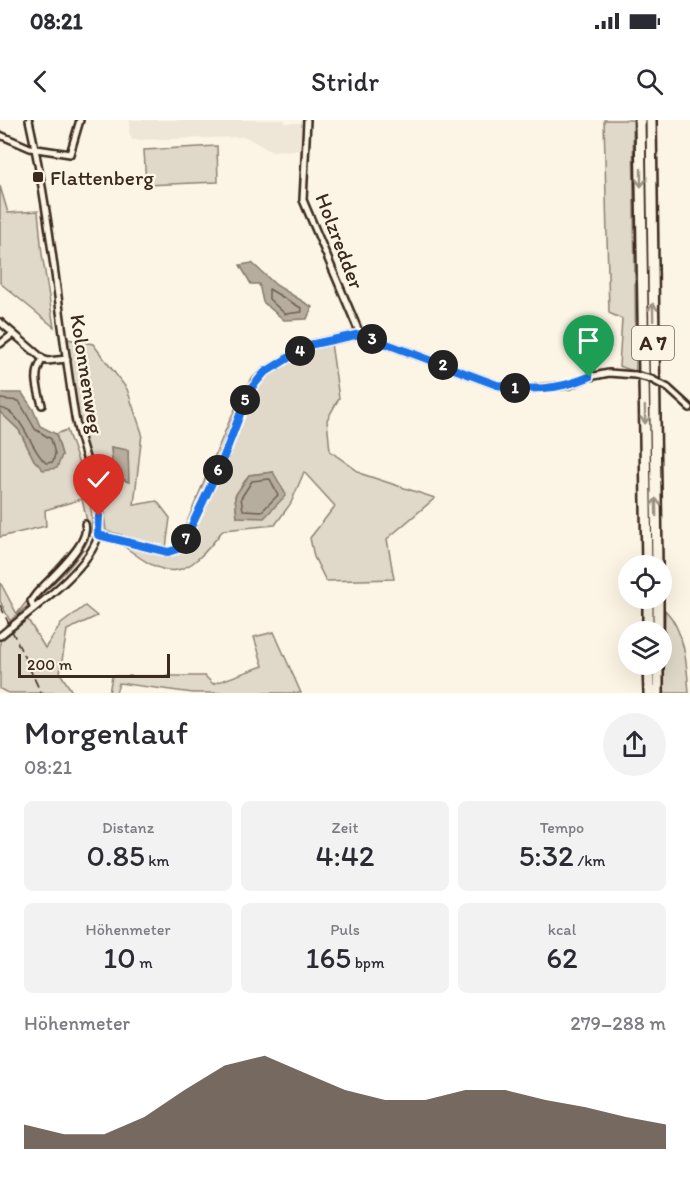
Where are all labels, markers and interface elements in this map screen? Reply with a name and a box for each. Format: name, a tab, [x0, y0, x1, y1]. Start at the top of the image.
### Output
text: 08:21	[30, 8, 83, 35]
icon: back	[24, 65, 57, 98]
text: Stridr	[311, 65, 379, 98]
icon: search	[633, 65, 666, 98]
place label: Flattenberg	[50, 165, 154, 190]
one-way arrow	[635, 168, 647, 188]
marker: Flattenberg	[31, 170, 45, 184]
street label: Holzredder	[310, 190, 370, 293]
one-way arrow	[647, 303, 658, 323]
street label: Kolonnenweg	[65, 312, 109, 436]
pin	[563, 315, 614, 377]
pin: 3	[357, 324, 387, 354]
icon: arrive	[572, 324, 605, 357]
road number: A 7	[632, 326, 674, 360]
text: 3	[368, 329, 376, 348]
pin: 4	[285, 336, 315, 366]
text: 4	[295, 341, 305, 360]
pin: 2	[428, 350, 458, 380]
text: 2	[439, 355, 447, 374]
pin: 1	[500, 373, 530, 403]
text: 1	[511, 378, 519, 397]
pin: 5	[230, 385, 260, 415]
text: 5	[241, 390, 249, 409]
one-way arrow	[639, 405, 650, 425]
pin	[73, 454, 124, 516]
pin: 6	[203, 455, 233, 485]
text: 6	[214, 460, 222, 479]
icon: check	[82, 463, 115, 496]
one-way arrow	[650, 498, 662, 518]
pin: 7	[171, 524, 201, 554]
text: 7	[182, 529, 190, 548]
map controls	[618, 555, 672, 675]
button: locate	[618, 555, 672, 609]
button: layers	[618, 621, 672, 675]
scale bar	[18, 651, 170, 678]
text: 200 m	[27, 655, 72, 674]
text: Morgenlauf	[24, 713, 188, 752]
button: share	[603, 713, 666, 776]
text: 08:21	[24, 755, 72, 779]
text: Distanz	[102, 818, 154, 837]
text: Zeit	[332, 818, 358, 837]
text: Tempo	[540, 818, 584, 837]
text: 0.85	[87, 837, 145, 874]
text: 4:42	[315, 837, 375, 874]
text: 5:32	[519, 837, 574, 874]
text: km	[145, 851, 169, 870]
text: /km	[574, 851, 605, 870]
text: Höhenmeter	[86, 920, 170, 939]
text: Puls	[330, 920, 360, 939]
text: kcal	[548, 920, 576, 939]
text: 10	[103, 939, 136, 976]
text: 165	[306, 939, 351, 976]
text: 62	[546, 939, 578, 976]
text: m	[136, 953, 153, 972]
text: bpm	[351, 953, 384, 972]
text: Höhenmeter	[24, 1011, 130, 1035]
text: 279–288 m	[570, 1011, 666, 1035]

